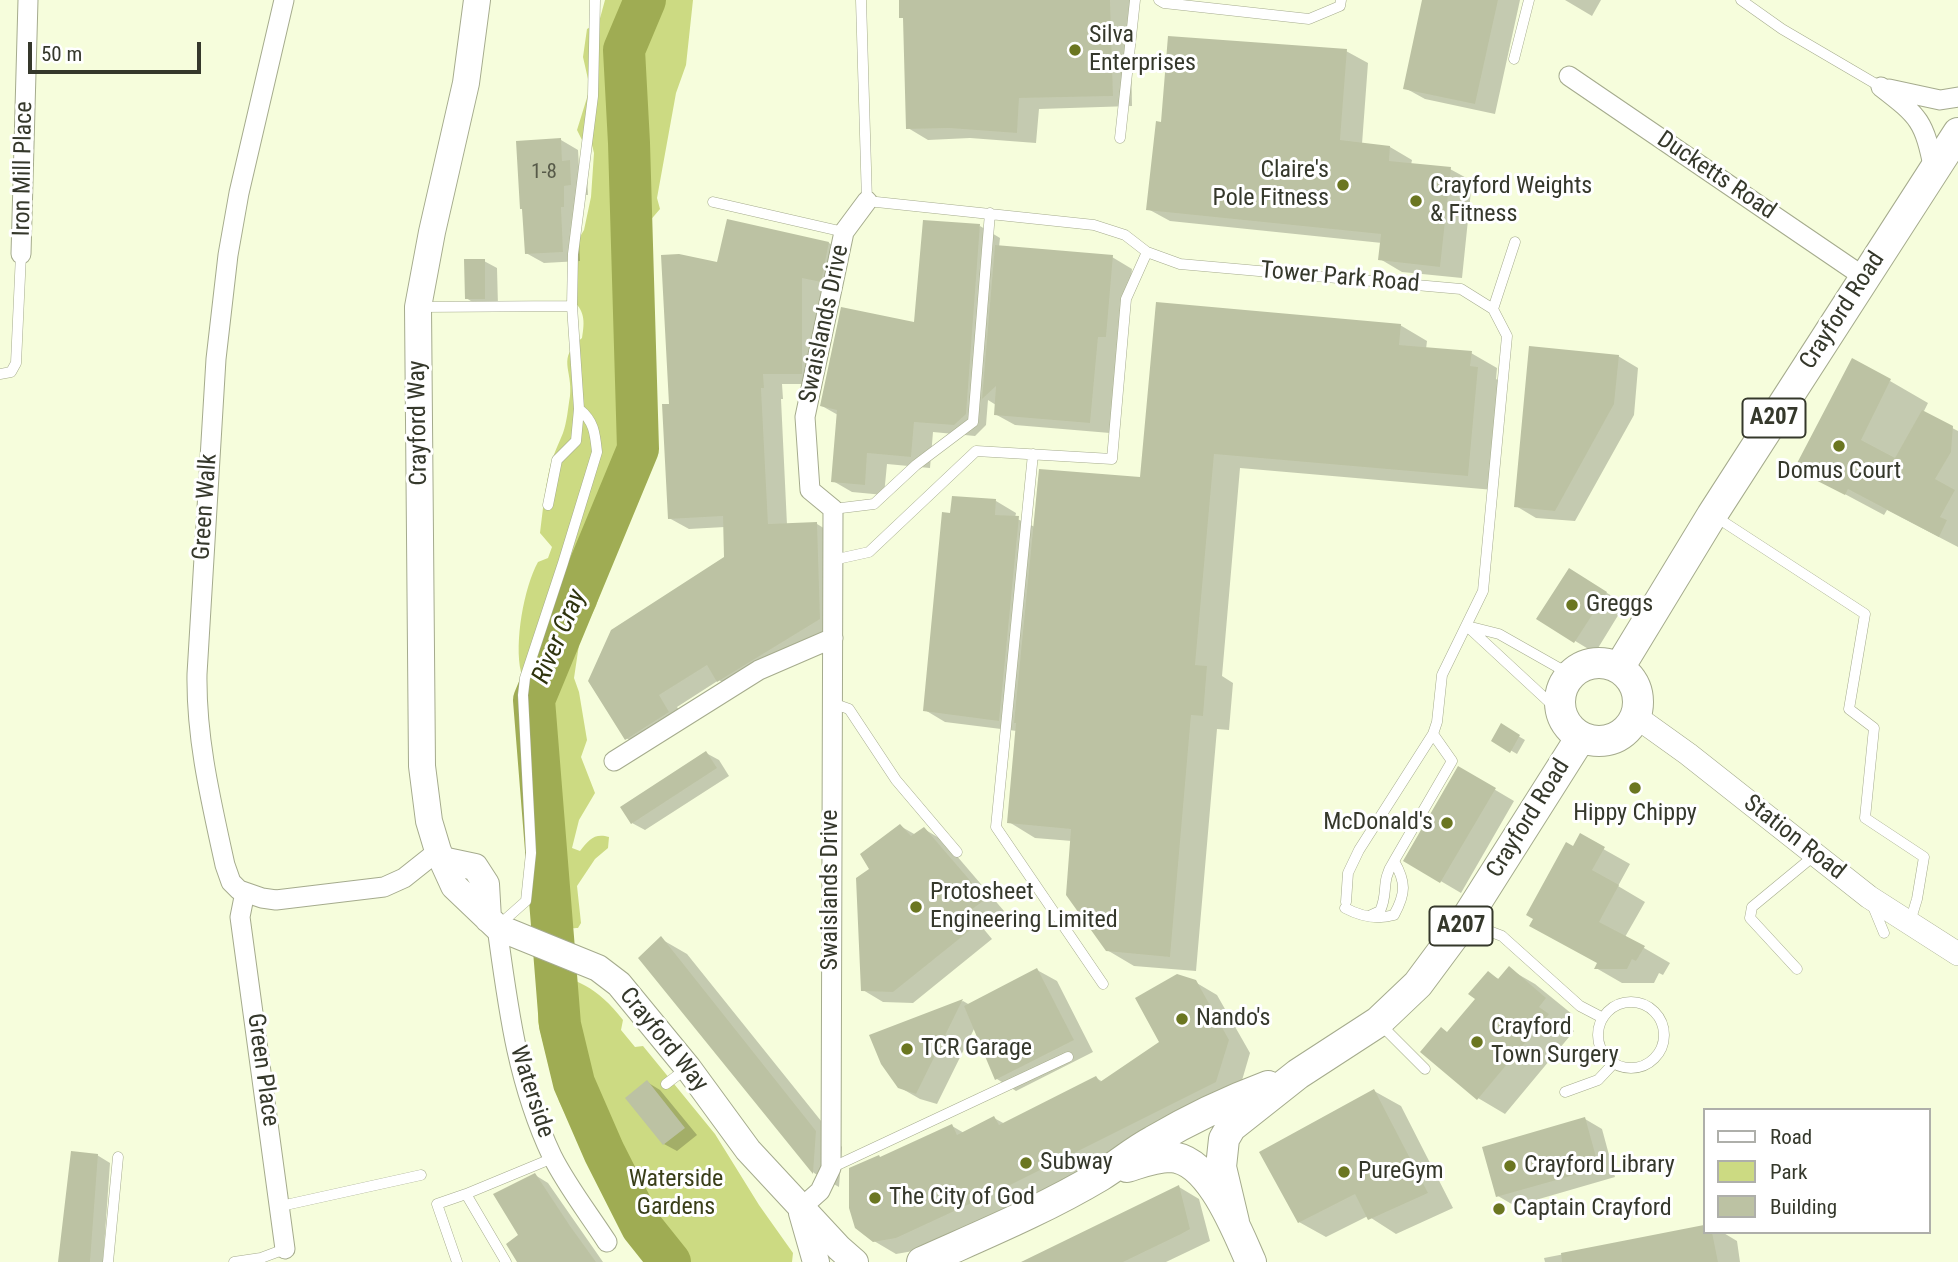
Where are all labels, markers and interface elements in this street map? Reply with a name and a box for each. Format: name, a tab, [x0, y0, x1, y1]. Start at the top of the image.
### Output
place label: Silva Enterprises	[1089, 22, 1196, 78]
scale bar	[32, 28, 205, 72]
text: 50 m	[41, 42, 82, 66]
marker: Silva Enterprises	[1067, 42, 1083, 58]
street label: Iron Mill Place	[8, 101, 40, 237]
street label: Ducketts Road	[1651, 126, 1781, 226]
place label: Claire's Pole Fitness	[1213, 157, 1329, 213]
house number: 1-8	[531, 160, 557, 186]
place label: Crayford Weights & Fitness	[1430, 173, 1592, 229]
marker: Claire's Pole Fitness	[1335, 177, 1351, 193]
marker: Crayford Weights & Fitness	[1408, 193, 1424, 209]
street label: Swaislands Drive	[794, 242, 856, 406]
street label: Crayford Road	[1794, 247, 1892, 375]
street label: Tower Park Road	[1259, 257, 1421, 299]
street label: Crayford Way	[404, 360, 434, 486]
road number: A207	[1742, 398, 1806, 438]
marker: Domus Court	[1831, 438, 1847, 454]
street label: Green Walk	[188, 453, 224, 561]
place label: Domus Court	[1777, 458, 1901, 486]
water label: River Cray	[526, 585, 594, 689]
place label: Greggs	[1586, 591, 1653, 619]
marker: Greggs	[1564, 597, 1580, 613]
street label: Crayford Road	[1481, 754, 1577, 884]
marker: Hippy Chippy	[1627, 780, 1643, 796]
street label: Station Road	[1737, 789, 1851, 887]
place label: Hippy Chippy	[1573, 800, 1697, 828]
place label: McDonald's	[1323, 809, 1433, 837]
street label: Swaislands Drive	[817, 810, 845, 970]
marker: McDonald's	[1439, 815, 1455, 831]
place label: Protosheet Engineering Limited	[930, 879, 1118, 935]
marker: Protosheet Engineering Limited	[908, 899, 924, 915]
road number: A207	[1430, 906, 1492, 945]
street label: Crayford Way	[612, 982, 714, 1098]
place label: Nando's	[1196, 1005, 1271, 1033]
marker: Nando's	[1174, 1011, 1190, 1027]
street label: Green Place	[240, 1012, 284, 1128]
place label: Crayford Town Surgery	[1491, 1014, 1619, 1070]
marker: Crayford Town Surgery	[1469, 1034, 1485, 1050]
place label: TCR Garage	[921, 1035, 1032, 1063]
marker: TCR Garage	[899, 1041, 915, 1057]
street label: Waterside	[503, 1043, 559, 1141]
legend	[1702, 1108, 1930, 1234]
text: Road	[1770, 1125, 1812, 1149]
place label: Subway	[1040, 1149, 1113, 1177]
place label: Crayford Library	[1524, 1152, 1675, 1180]
marker: Subway	[1018, 1155, 1034, 1171]
place label: PureGym	[1358, 1158, 1443, 1186]
marker: Crayford Library	[1502, 1158, 1518, 1174]
text: Park	[1770, 1160, 1807, 1184]
marker: PureGym	[1336, 1164, 1352, 1180]
park label: Waterside Gardens	[629, 1166, 723, 1222]
place label: The City of God	[889, 1184, 1035, 1212]
marker: The City of God	[867, 1190, 883, 1206]
place label: Captain Crayford	[1513, 1195, 1672, 1223]
text: Building	[1770, 1195, 1837, 1219]
marker: Captain Crayford	[1491, 1201, 1507, 1217]

